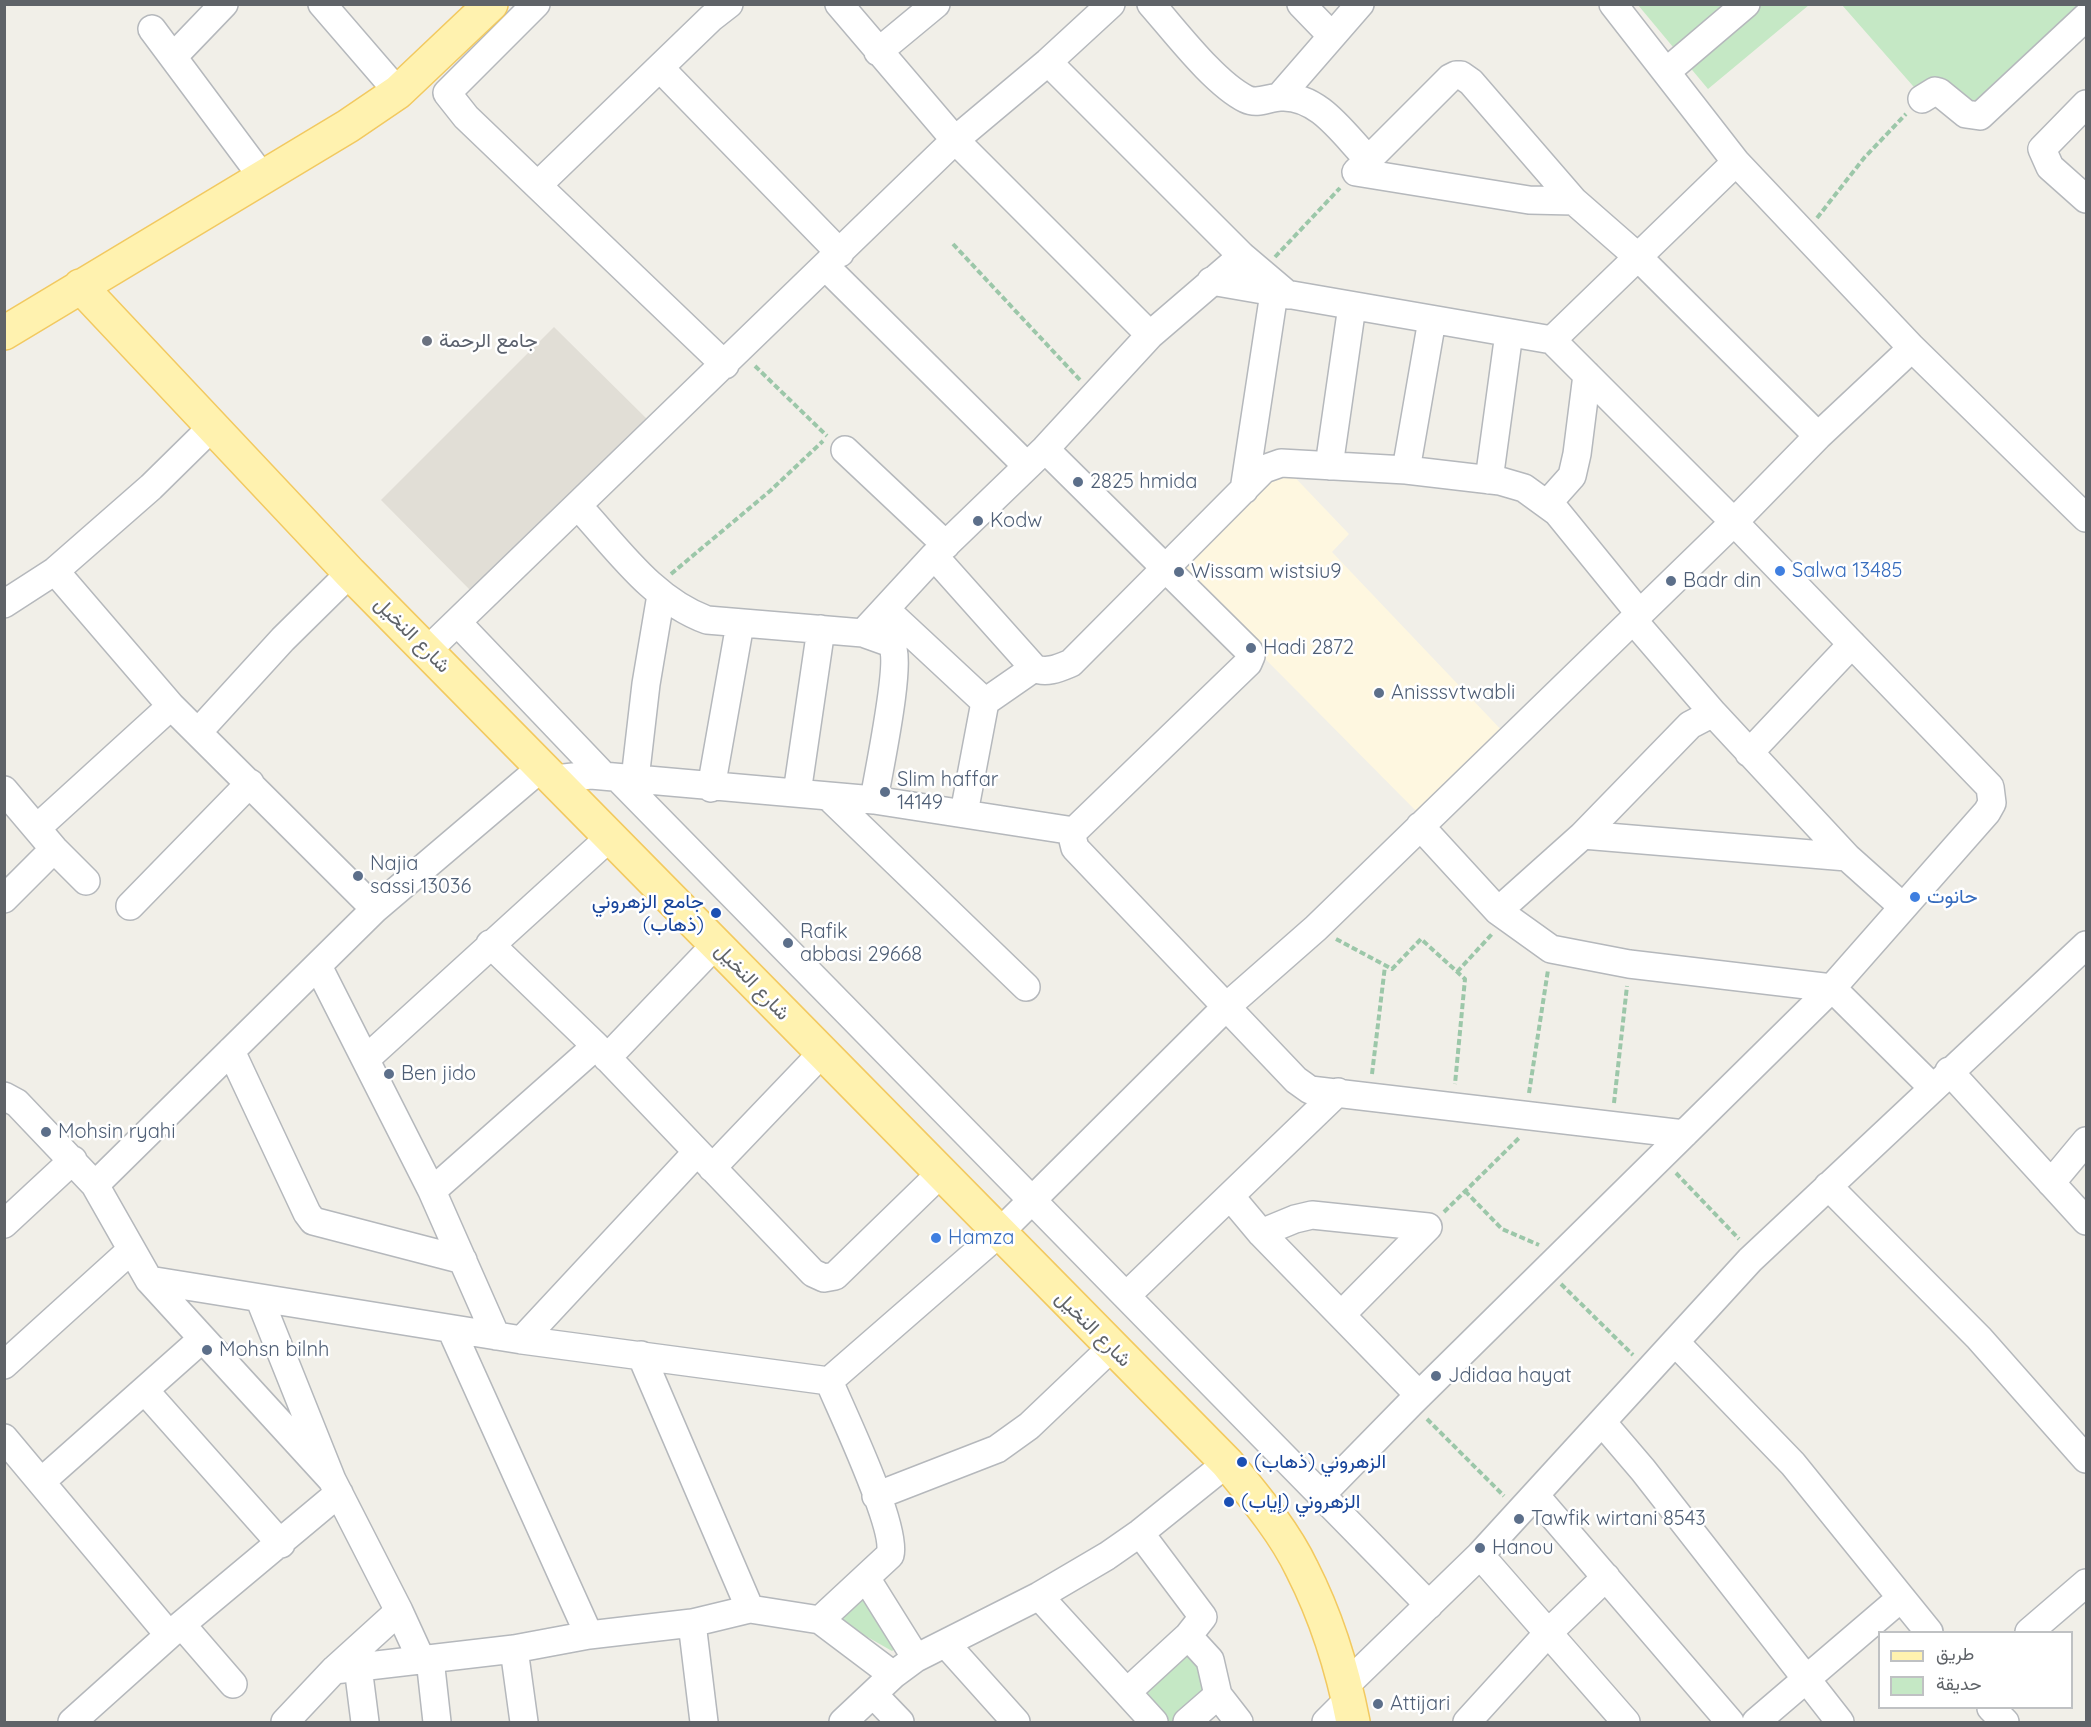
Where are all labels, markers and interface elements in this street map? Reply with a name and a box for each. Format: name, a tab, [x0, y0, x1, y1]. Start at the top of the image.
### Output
place label: جامع الرحمة	[439, 329, 538, 353]
marker: جامع الرحمة	[420, 334, 434, 348]
place label: 2825 hmida	[1090, 470, 1197, 494]
marker: 2825 hmida	[1071, 475, 1085, 489]
place label: Kodw	[990, 509, 1042, 533]
marker: Kodw	[971, 514, 985, 528]
place label: Salwa 13485	[1792, 559, 1902, 583]
place label: Wissam wistsiu9	[1191, 560, 1341, 584]
marker: Salwa 13485	[1773, 564, 1787, 578]
marker: Wissam wistsiu9	[1172, 565, 1186, 579]
place label: Badr din	[1683, 569, 1761, 593]
marker: Badr din	[1664, 574, 1678, 588]
street label: شارع النخيل	[369, 592, 455, 678]
place label: Hadi 2872	[1263, 636, 1354, 660]
marker: Hadi 2872	[1244, 641, 1258, 655]
place label: Anisssvtwabli	[1391, 681, 1515, 705]
marker: Anisssvtwabli	[1372, 686, 1386, 700]
place label: Slim haffar 14149	[897, 768, 999, 815]
marker: Slim haffar 14149	[878, 785, 892, 799]
place label: Najia sassi 13036	[370, 852, 471, 899]
marker: Najia sassi 13036	[351, 869, 365, 883]
place label: حانوت	[1927, 885, 1978, 909]
place label: جامع الزهروني (ذهاب)	[592, 890, 704, 937]
marker: حانوت	[1908, 890, 1922, 904]
marker: جامع الزهروني (ذهاب)	[709, 906, 723, 920]
place label: Rafik abbasi 29668	[800, 920, 922, 967]
marker: Rafik abbasi 29668	[781, 936, 795, 950]
street label: شارع النخيل	[709, 938, 795, 1026]
place label: Ben jido	[401, 1062, 476, 1086]
marker: Ben jido	[382, 1067, 396, 1081]
place label: Mohsin ryahi	[58, 1120, 175, 1144]
marker: Mohsin ryahi	[39, 1125, 53, 1139]
place label: Hamza	[948, 1226, 1014, 1250]
marker: Hamza	[929, 1231, 943, 1245]
street label: شارع النخيل	[1050, 1286, 1136, 1372]
place label: Mohsn bilnh	[219, 1338, 329, 1362]
marker: Mohsn bilnh	[200, 1343, 214, 1357]
place label: Jdidaa hayat	[1448, 1364, 1572, 1388]
marker: Jdidaa hayat	[1429, 1369, 1443, 1383]
place label: الزهروني (ذهاب)	[1254, 1450, 1386, 1474]
marker: الزهروني (ذهاب)	[1235, 1455, 1249, 1469]
place label: الزهروني (إياب)	[1241, 1490, 1360, 1514]
marker: الزهروني (إياب)	[1222, 1495, 1236, 1509]
place label: Tawfik wirtani 8543	[1531, 1507, 1706, 1531]
marker: Tawfik wirtani 8543	[1512, 1512, 1526, 1526]
place label: Hanou	[1492, 1536, 1554, 1560]
marker: Hanou	[1473, 1541, 1487, 1555]
legend	[1878, 1631, 2073, 1709]
text: طريق	[1936, 1642, 1974, 1665]
text: حديقة	[1936, 1672, 1982, 1695]
place label: Attijari	[1390, 1692, 1450, 1716]
marker: Attijari	[1371, 1697, 1385, 1711]

